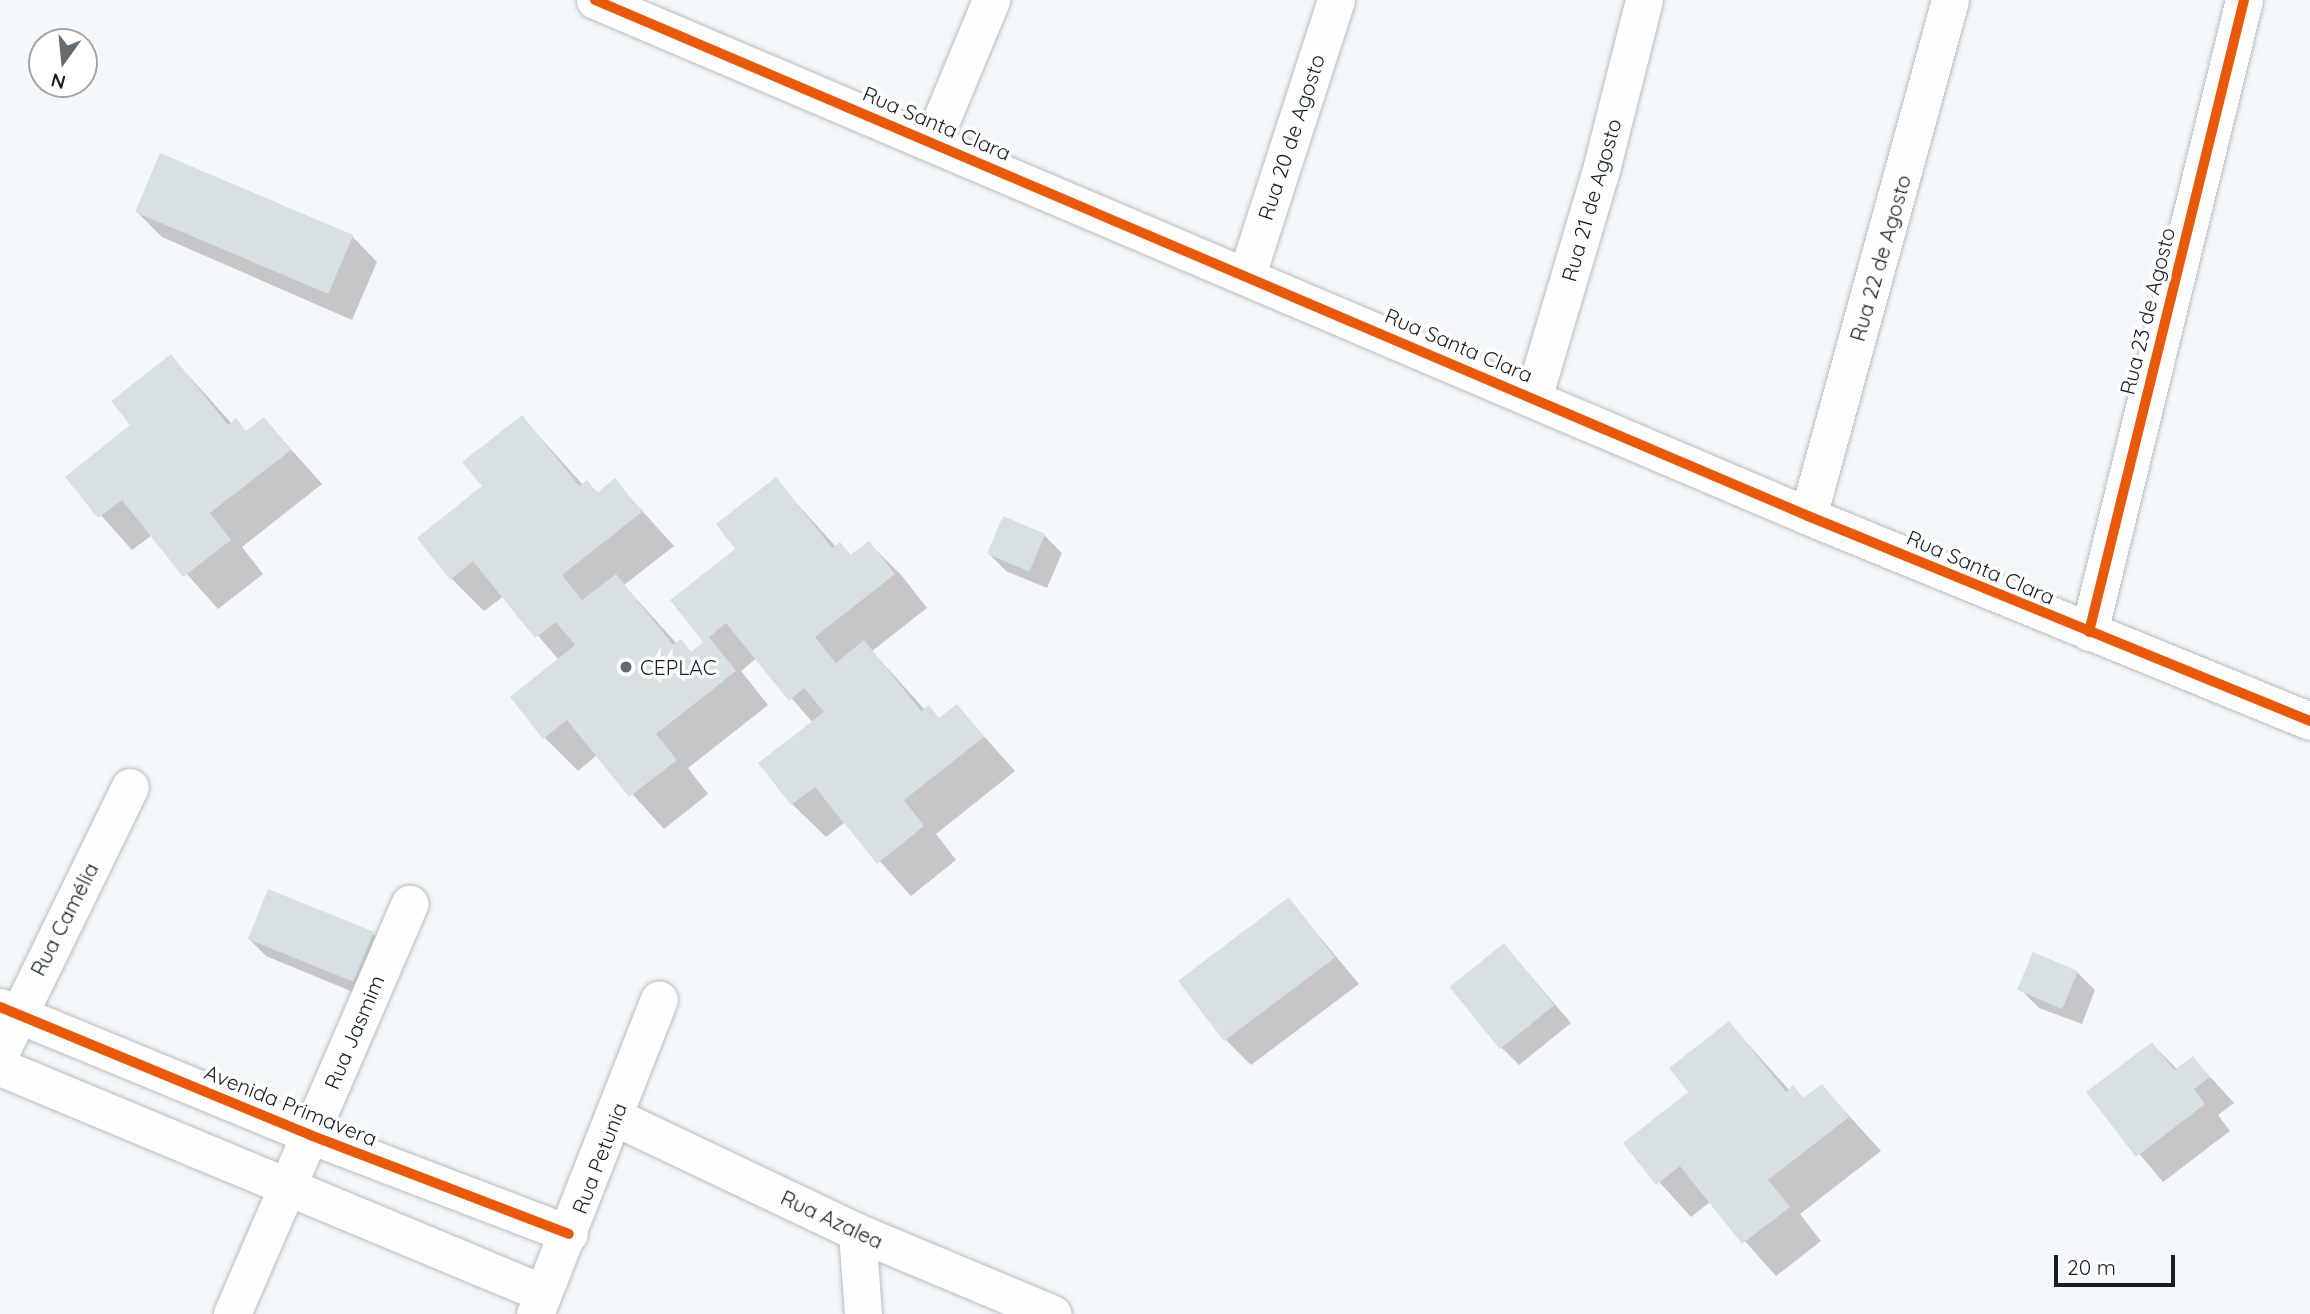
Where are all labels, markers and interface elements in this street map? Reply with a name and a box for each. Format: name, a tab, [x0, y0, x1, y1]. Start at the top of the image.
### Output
north arrow	[28, 28, 98, 98]
street label: Rua 20 de Agosto	[1252, 51, 1330, 223]
text: N	[48, 68, 68, 95]
street label: Rua Santa Clara	[859, 80, 1015, 166]
street label: Rua 21 de Agosto	[1556, 116, 1626, 284]
street label: Rua 22 de Agosto	[1844, 172, 1916, 344]
street label: Rua 23 de Agosto	[2114, 225, 2180, 397]
street label: Rua Santa Clara	[1381, 302, 1537, 388]
street label: Rua Santa Clara	[1903, 524, 2059, 610]
place label: CEPLAC	[640, 654, 717, 680]
marker: CEPLAC	[618, 659, 634, 675]
street label: Rua Camélia	[25, 858, 103, 980]
street label: Rua Jasmim	[319, 971, 389, 1093]
street label: Avenida Primavera	[201, 1059, 381, 1151]
street label: Rua Petunia	[566, 1099, 632, 1217]
street label: Rua Azalea	[777, 1184, 887, 1254]
scale bar	[2058, 1240, 2179, 1284]
text: 20 m	[2067, 1254, 2116, 1280]

